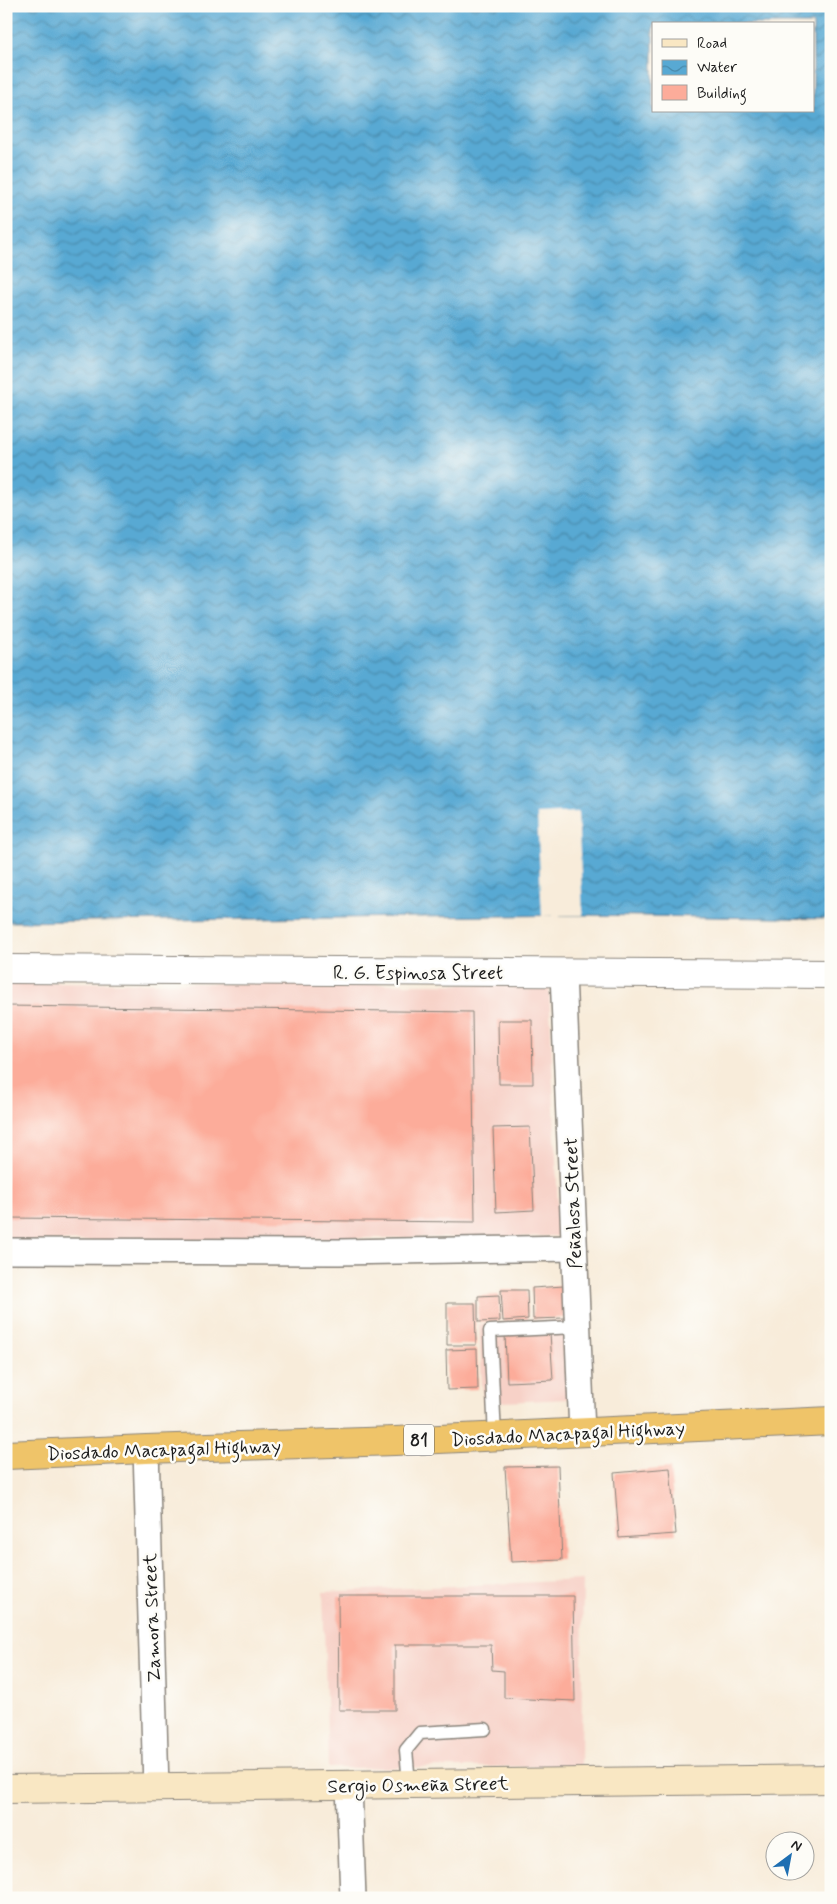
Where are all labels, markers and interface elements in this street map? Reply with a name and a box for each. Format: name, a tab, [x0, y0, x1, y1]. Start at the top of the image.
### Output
legend	[652, 22, 814, 112]
text: Road	[697, 34, 727, 54]
text: Water	[697, 58, 737, 78]
text: Building	[697, 84, 747, 105]
street label: R. G. Espinosa Street	[333, 961, 503, 986]
street label: Peñalosa Street	[559, 1137, 588, 1269]
street label: Diosdado Macapagal Highway	[451, 1416, 686, 1456]
road number: 81	[404, 1424, 434, 1456]
street label: Diosdado Macapagal Highway	[47, 1434, 282, 1470]
street label: Zamora Street	[138, 1553, 167, 1683]
street label: Sergio Osmeña Street	[327, 1771, 509, 1802]
north arrow	[764, 1832, 814, 1882]
text: N	[788, 1836, 805, 1856]

